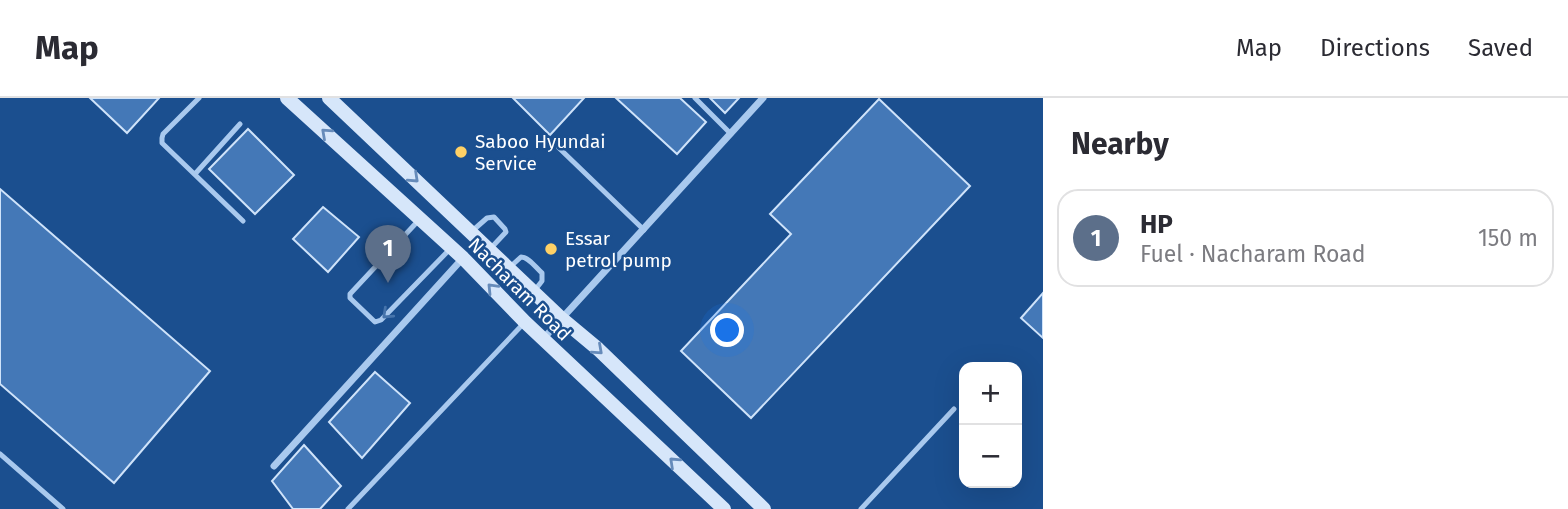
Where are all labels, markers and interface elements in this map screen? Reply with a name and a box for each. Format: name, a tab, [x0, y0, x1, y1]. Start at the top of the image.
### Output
text: Map	[35, 28, 99, 68]
text: Map	[1236, 34, 1282, 62]
text: Directions	[1320, 34, 1430, 62]
text: Saved	[1468, 34, 1533, 62]
text: Nearby	[1071, 126, 1169, 162]
one-way arrow	[321, 129, 334, 141]
place label: Saboo Hyundai Service	[475, 130, 606, 175]
marker: Saboo Hyundai Service	[453, 144, 469, 160]
one-way arrow	[406, 170, 419, 183]
text: HP	[1140, 209, 1173, 240]
text: 1	[1091, 224, 1101, 252]
text: 150 m	[1478, 224, 1538, 252]
pin: 1	[365, 225, 411, 283]
place label: Essar petrol pump	[565, 227, 672, 272]
street label: Nacharam Road	[463, 233, 576, 346]
text: Fuel · Nacharam Road	[1140, 240, 1365, 268]
marker: Essar petrol pump	[543, 241, 559, 257]
one-way arrow	[487, 283, 500, 296]
one-way arrow	[382, 305, 395, 318]
your location	[710, 313, 744, 347]
one-way arrow	[590, 342, 603, 354]
map controls	[959, 362, 1022, 488]
button: +	[959, 362, 1022, 425]
button: −	[959, 425, 1022, 488]
one-way arrow	[669, 458, 682, 471]

